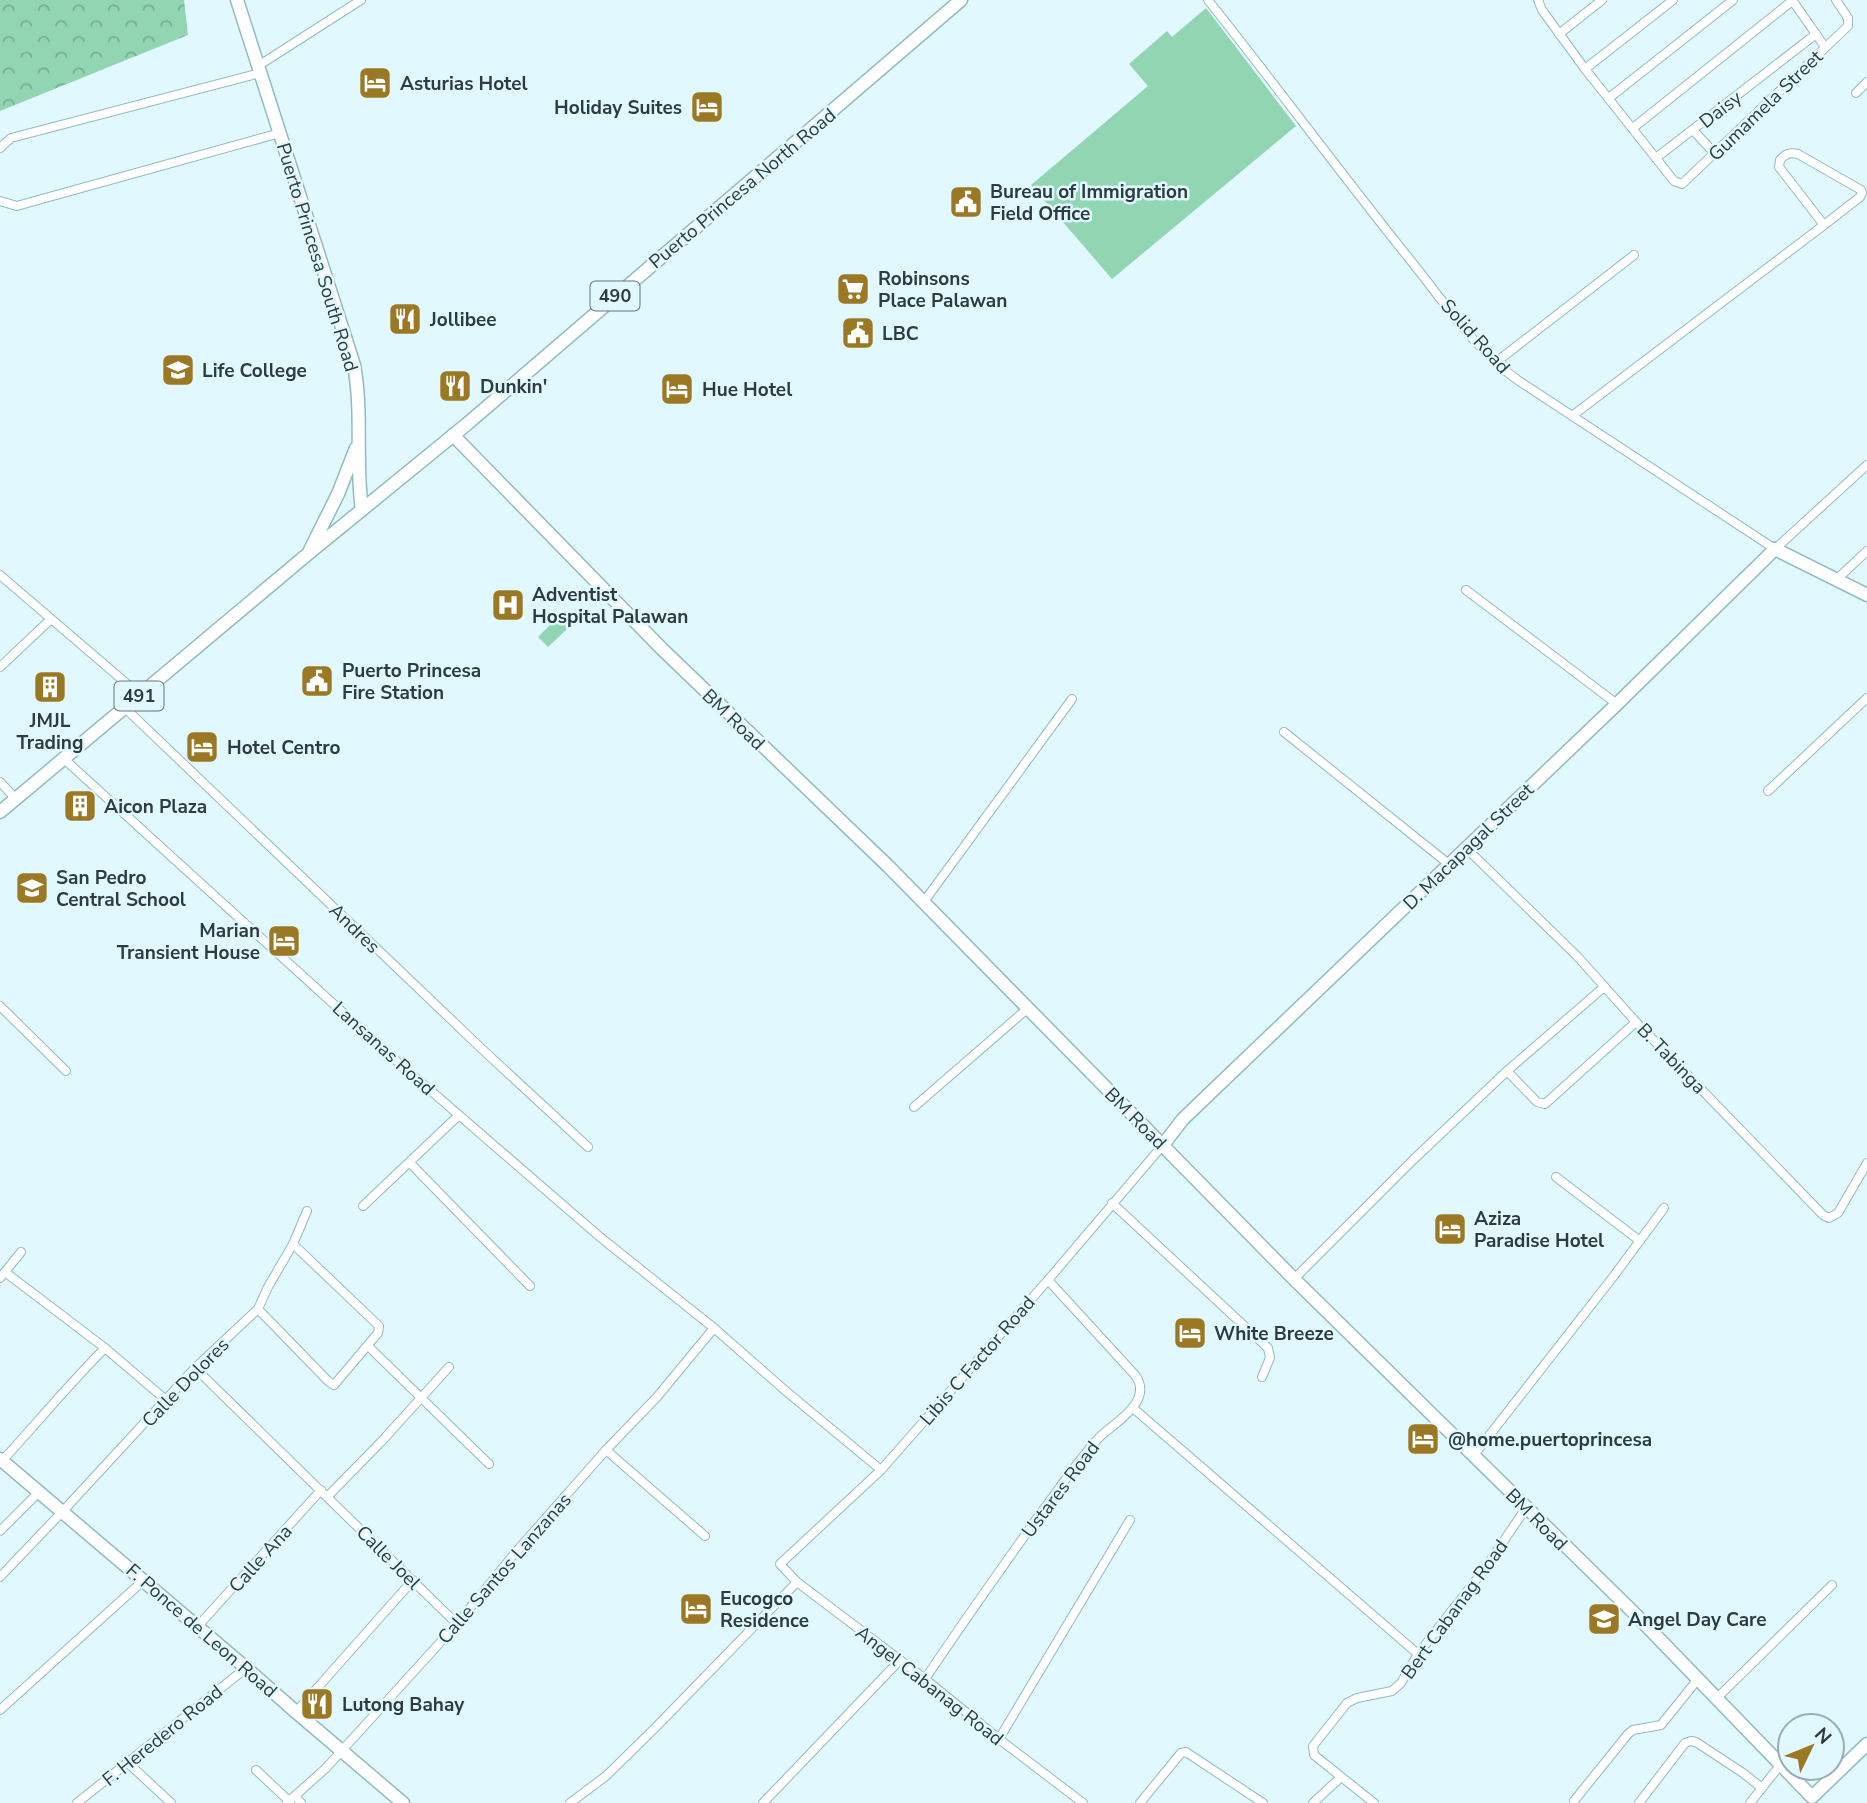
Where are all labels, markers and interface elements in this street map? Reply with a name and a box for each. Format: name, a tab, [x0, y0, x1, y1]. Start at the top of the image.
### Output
street label: Gumamela Street	[1703, 44, 1829, 167]
hotel icon: Asturias Hotel	[356, 64, 394, 102]
place label: Asturias Hotel	[400, 71, 528, 97]
street label: Daisy	[1694, 85, 1747, 135]
hotel icon: Holiday Suites	[688, 88, 726, 126]
place label: Holiday Suites	[554, 95, 682, 121]
street label: Puerto Princesa North Road	[643, 103, 842, 275]
street label: Puerto Princesa South Road	[270, 140, 364, 375]
place label: Bureau of Immigration Field Office	[990, 179, 1188, 227]
public building icon: Bureau of Immigration Field Office	[947, 183, 985, 221]
place label: Robinsons Place Palawan	[878, 266, 1007, 314]
supermarket icon: Robinsons Place Palawan	[834, 270, 872, 308]
road number: 490	[590, 282, 640, 310]
street label: Solid Road	[1435, 294, 1516, 380]
restaurant icon: Jollibee	[386, 300, 424, 338]
place label: Jollibee	[429, 307, 497, 333]
public building icon: LBC	[839, 314, 877, 352]
place label: LBC	[882, 321, 919, 347]
school or university icon: Life College	[159, 351, 197, 389]
place label: Life College	[202, 358, 307, 384]
restaurant icon: Dunkin'	[436, 367, 474, 405]
hotel icon: Hue Hotel	[658, 370, 696, 408]
place label: Dunkin'	[480, 374, 547, 400]
place label: Hue Hotel	[702, 377, 792, 403]
place label: Adventist Hospital Palawan	[532, 582, 688, 630]
hospital icon: Adventist Hospital Palawan	[489, 586, 527, 624]
place label: Puerto Princesa Fire Station	[342, 658, 481, 706]
public building icon: Puerto Princesa Fire Station	[298, 662, 336, 700]
building icon: JMJL Trading	[31, 668, 69, 706]
road number: 491	[114, 682, 164, 710]
street label: BM Road	[696, 683, 770, 756]
place label: JMJL Trading	[17, 708, 83, 756]
hotel icon: Hotel Centro	[183, 728, 221, 766]
place label: Hotel Centro	[227, 735, 340, 761]
street label: D. Macapagal Street	[1398, 777, 1540, 916]
building icon: Aicon Plaza	[61, 787, 99, 825]
place label: Aicon Plaza	[104, 794, 207, 820]
place label: San Pedro Central School	[56, 865, 186, 913]
school or university icon: San Pedro Central School	[13, 869, 51, 907]
street label: Andres	[323, 898, 386, 959]
place label: Marian Transient House	[117, 918, 260, 966]
hotel icon: Marian Transient House	[265, 922, 303, 960]
street label: Lansanas Road	[327, 996, 440, 1102]
street label: B. Tabinga	[1631, 1017, 1712, 1100]
street label: BM Road	[1098, 1082, 1172, 1156]
place label: Aziza Paradise Hotel	[1474, 1206, 1604, 1254]
hotel icon: Aziza Paradise Hotel	[1431, 1210, 1469, 1248]
street label: Libis C Factor Road	[914, 1290, 1041, 1431]
hotel icon: White Breeze	[1171, 1314, 1209, 1352]
place label: White Breeze	[1214, 1321, 1334, 1347]
street label: Calle Dolores	[136, 1332, 235, 1433]
hotel icon: @home.puertoprincesa	[1404, 1420, 1442, 1458]
place label: @home.puertoprincesa	[1448, 1427, 1652, 1453]
street label: Ustares Road	[1016, 1436, 1106, 1543]
street label: BM Road	[1499, 1483, 1573, 1557]
street label: Calle Santos Lanzanas	[432, 1488, 578, 1650]
street label: Calle Ana	[223, 1519, 298, 1598]
street label: Calle Joel	[350, 1520, 426, 1596]
street label: Bert Cabanag Road	[1395, 1535, 1514, 1685]
street label: F. Ponce de Leon Road	[120, 1558, 283, 1704]
place label: Eucogco Residence	[720, 1586, 809, 1634]
hotel icon: Eucogco Residence	[677, 1590, 715, 1628]
school or university icon: Angel Day Care	[1585, 1600, 1623, 1638]
place label: Angel Day Care	[1628, 1607, 1767, 1633]
street label: Angel Cabanag Road	[850, 1620, 1009, 1752]
street label: F. Heredero Road	[97, 1679, 228, 1792]
restaurant icon: Lutong Bahay	[298, 1685, 336, 1723]
place label: Lutong Bahay	[342, 1692, 465, 1718]
north arrow	[1776, 1712, 1846, 1782]
text: N	[1808, 1722, 1837, 1750]

